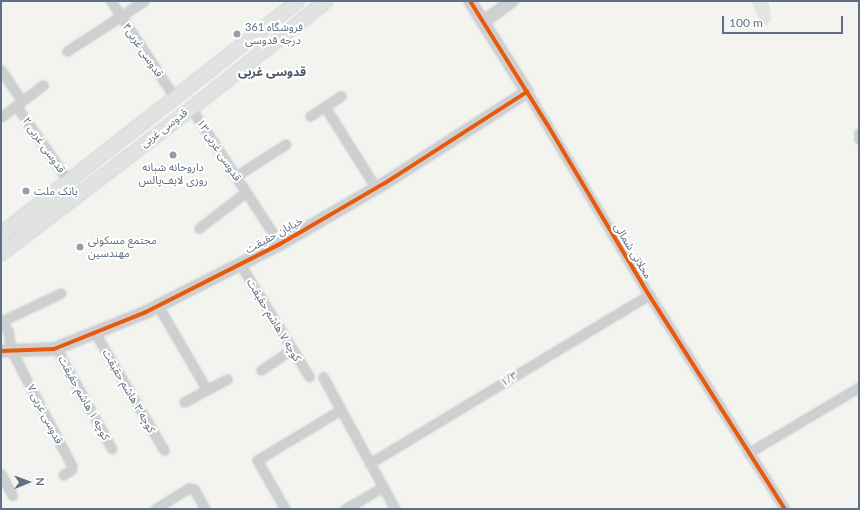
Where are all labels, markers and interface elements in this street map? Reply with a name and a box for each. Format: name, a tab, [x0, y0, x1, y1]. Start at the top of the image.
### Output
scale bar	[724, 8, 845, 34]
text: 100 m	[729, 15, 763, 30]
street label: قدوسی غربی۴	[120, 21, 166, 79]
place label: فروشگاه 361 درجه قدوسی	[245, 21, 303, 47]
marker: فروشگاه 361 درجه قدوسی	[232, 29, 242, 39]
district label: قدوسی غربی	[238, 65, 306, 79]
street label: قدوسی غربی	[138, 106, 190, 150]
street label: ۲ قدوسی غربی	[20, 115, 68, 175]
street label: ۱۳ قدوسی غربی	[194, 117, 244, 183]
marker: داروخانه شبانه روزی لایف‌پالس	[168, 150, 178, 160]
place label: داروخانه شبانه روزی لایف‌پالس	[138, 161, 208, 187]
place label: بانک ملت	[34, 184, 78, 198]
marker: بانک ملت	[21, 186, 31, 196]
street label: خیابان حقیقت	[243, 214, 305, 256]
street label: محلاتی شمالی	[611, 221, 655, 281]
place label: مجتمع مسکونی مهندسین	[88, 234, 157, 260]
marker: مجتمع مسکونی مهندسین	[75, 242, 85, 252]
street label: کوچه ۷ هاشم حقیقت	[244, 276, 304, 364]
street label: کوچه ۳ هاشم حقیقت	[100, 347, 158, 435]
street label: کوچه ۱ هاشم حقیقت	[55, 354, 113, 442]
street label: ۱/۳	[498, 369, 520, 389]
street label: ۷ قدوسی غربی	[24, 382, 66, 446]
north arrow	[8, 462, 48, 502]
text: N	[34, 477, 47, 486]

